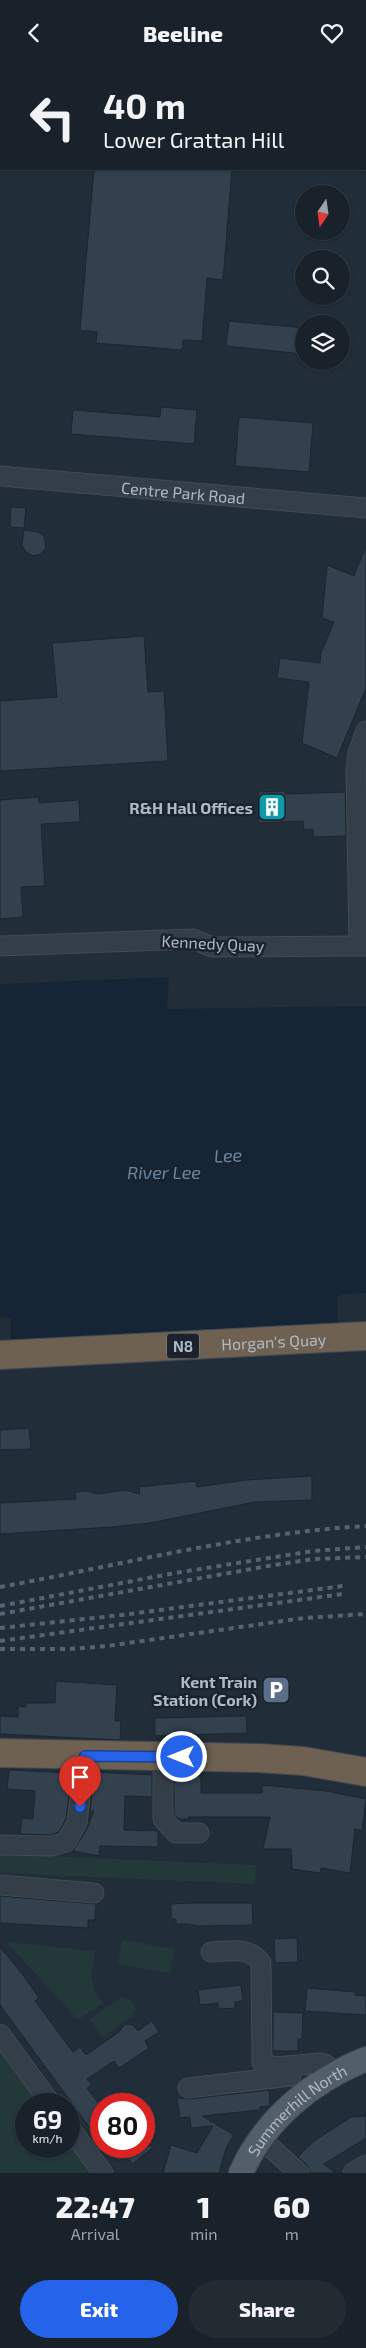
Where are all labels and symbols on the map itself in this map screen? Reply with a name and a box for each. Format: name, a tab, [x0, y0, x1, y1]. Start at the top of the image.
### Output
north arrow	[295, 185, 350, 240]
street label: Centre Park Road	[120, 477, 246, 507]
building icon: R&H Hall Offices	[257, 792, 287, 822]
place label: R&H Hall Offices	[129, 798, 253, 817]
street label: Kennedy Quay	[161, 931, 265, 956]
water label: Lee	[213, 1143, 243, 1167]
water label: River Lee	[127, 1161, 201, 1183]
street label: Horgan's Quay	[221, 1329, 327, 1353]
road number: N8	[167, 1333, 199, 1359]
place label: Kent Train Station (Cork)	[153, 1672, 257, 1709]
parking icon: Kent Train Station (Cork)	[261, 1675, 291, 1705]
position arrow	[155, 1730, 207, 1782]
pin	[59, 1756, 101, 1807]
street label: Summerhill North	[243, 2060, 350, 2159]
speed limit sign: 80	[90, 2093, 155, 2158]

